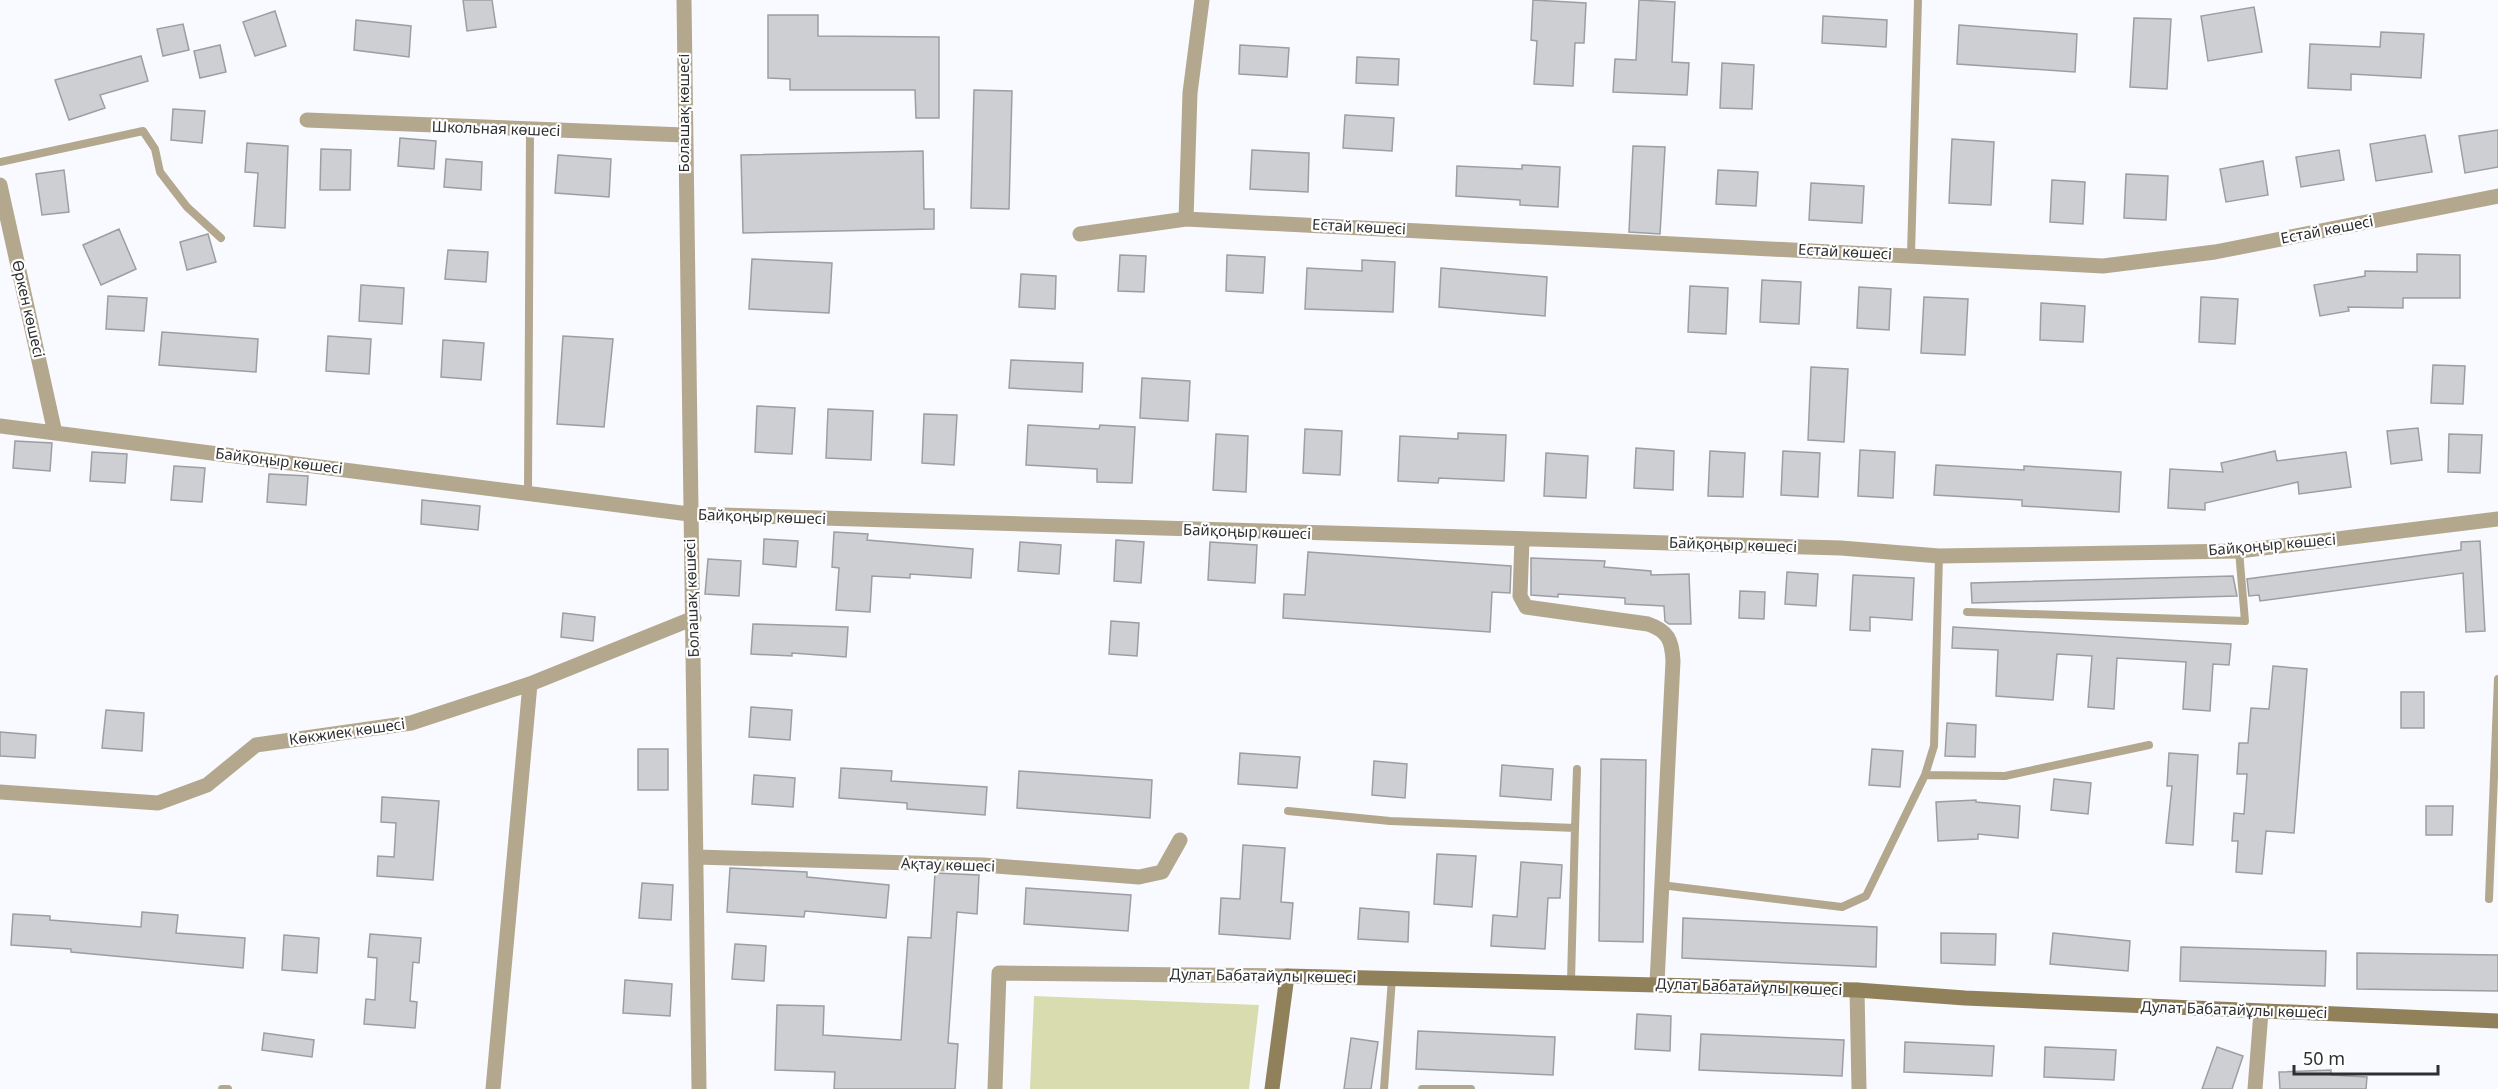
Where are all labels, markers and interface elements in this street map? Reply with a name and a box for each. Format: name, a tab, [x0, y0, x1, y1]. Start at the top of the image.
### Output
street label: Болашақ көшесі	[673, 54, 693, 172]
street label: Школьная көшесі	[431, 116, 561, 140]
street label: Естай көшесі	[2279, 210, 2375, 248]
street label: Естай көшесі	[1312, 214, 1406, 238]
street label: Естай көшесі	[1798, 239, 1892, 263]
street label: Өркен көшесі	[8, 258, 50, 360]
street label: Байқоңыр көшесі	[214, 442, 344, 478]
street label: Байқоңыр көшесі	[698, 504, 826, 528]
street label: Байқоңыр көшесі	[1183, 519, 1311, 543]
street label: Байқоңыр көшесі	[2207, 528, 2337, 560]
street label: Байқоңыр көшесі	[1669, 532, 1797, 556]
street label: Болашақ көшесі	[679, 538, 703, 658]
street label: Көкжиек көшесі	[288, 713, 406, 749]
street label: Ақтау көшесі	[901, 852, 996, 876]
street label: Дулат Бабатайұлы көшесі	[1169, 963, 1357, 987]
street label: Дулат Бабатайұлы көшесі	[1655, 973, 1843, 999]
street label: Дулат Бабатайұлы көшесі	[2140, 996, 2328, 1022]
scale bar	[2294, 1038, 2438, 1076]
text: 50 m	[2303, 1046, 2345, 1070]

